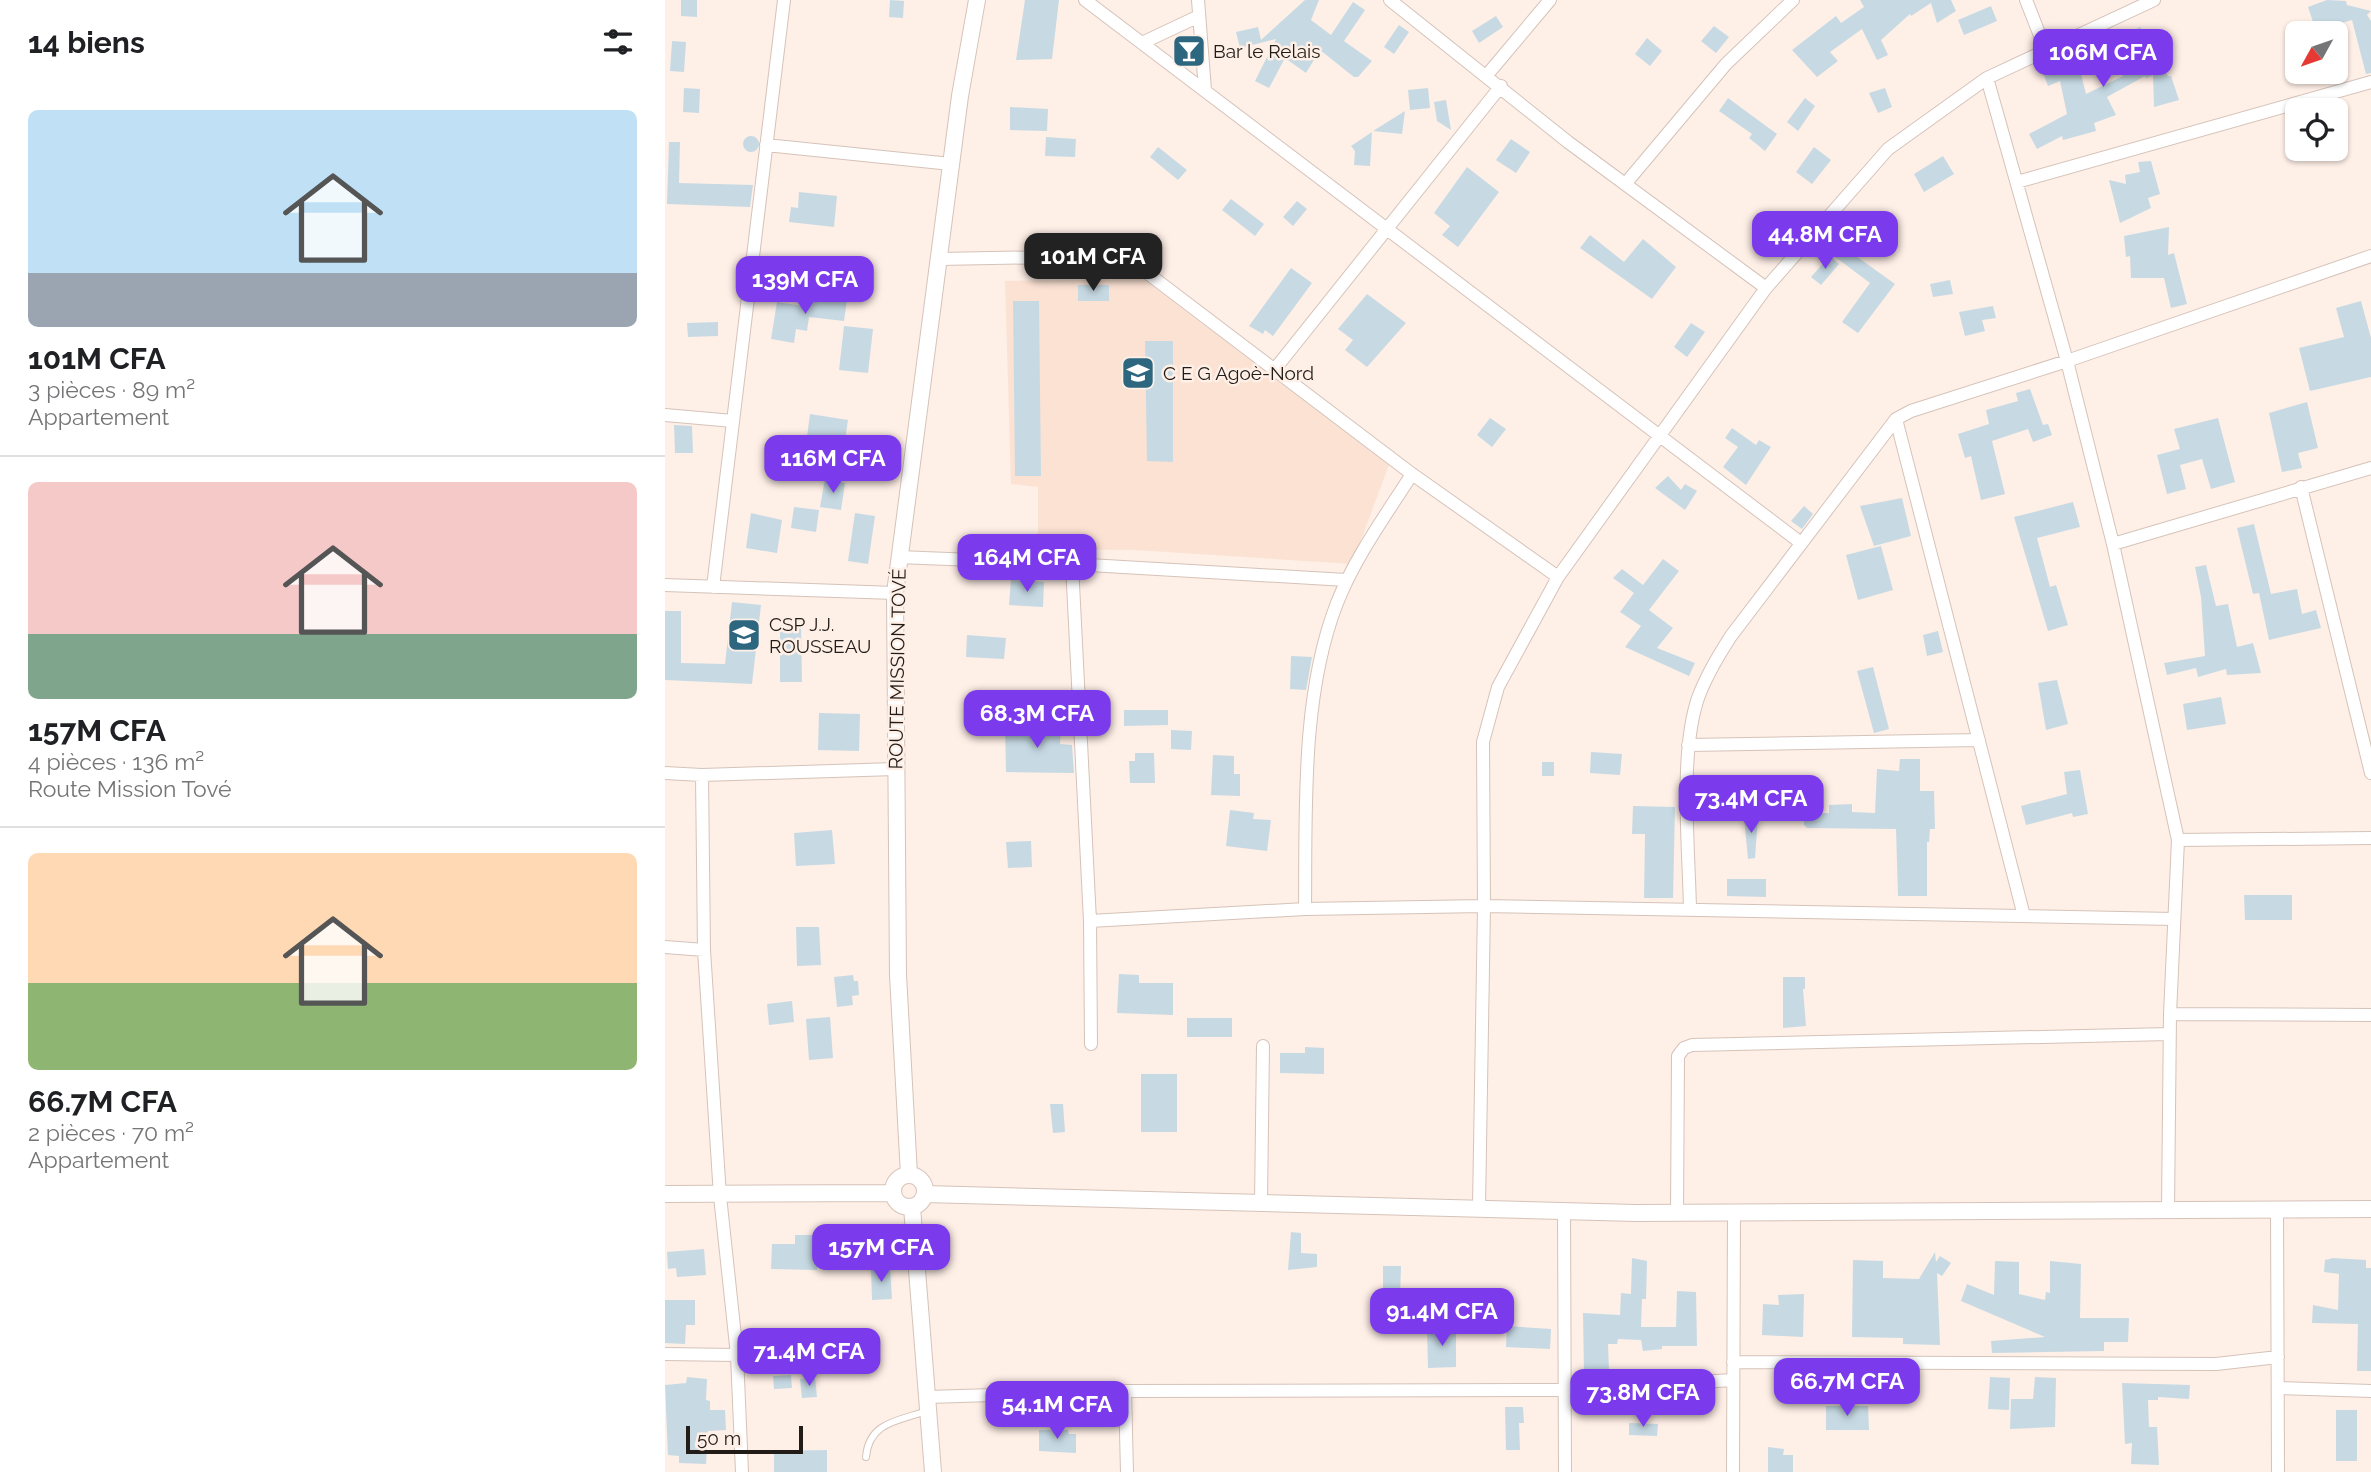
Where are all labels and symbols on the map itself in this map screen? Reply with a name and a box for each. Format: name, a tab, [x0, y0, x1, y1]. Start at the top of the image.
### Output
north arrow	[2285, 21, 2349, 84]
pin: 106M CFA	[2031, 29, 2175, 89]
bar icon: Bar le Relais	[1170, 32, 1208, 70]
place label: Bar le Relais	[1213, 40, 1320, 62]
pin: 44.8M CFA	[1745, 212, 1905, 271]
pin: 101M CFA	[1021, 233, 1165, 293]
pin: 139M CFA	[733, 256, 877, 316]
school or university icon: C E G Agoè-Nord	[1119, 354, 1157, 392]
place label: C E G Agoè-Nord	[1163, 362, 1314, 384]
pin: 116M CFA	[761, 435, 905, 495]
pin: 164M CFA	[955, 534, 1099, 594]
street label: ROUTE MISSION TOVÉ	[884, 568, 910, 770]
place label: CSP J.J. ROUSSEAU	[769, 613, 871, 657]
school or university icon: CSP J.J. ROUSSEAU	[725, 616, 763, 654]
pin: 68.3M CFA	[957, 690, 1117, 750]
pin: 73.4M CFA	[1671, 776, 1831, 835]
pin: 157M CFA	[809, 1224, 953, 1284]
pin: 91.4M CFA	[1362, 1288, 1522, 1348]
pin: 71.4M CFA	[729, 1328, 889, 1388]
pin: 66.7M CFA	[1767, 1358, 1927, 1418]
pin: 73.8M CFA	[1563, 1370, 1723, 1429]
pin: 54.1M CFA	[977, 1382, 1137, 1441]
scale bar	[686, 1423, 803, 1455]

